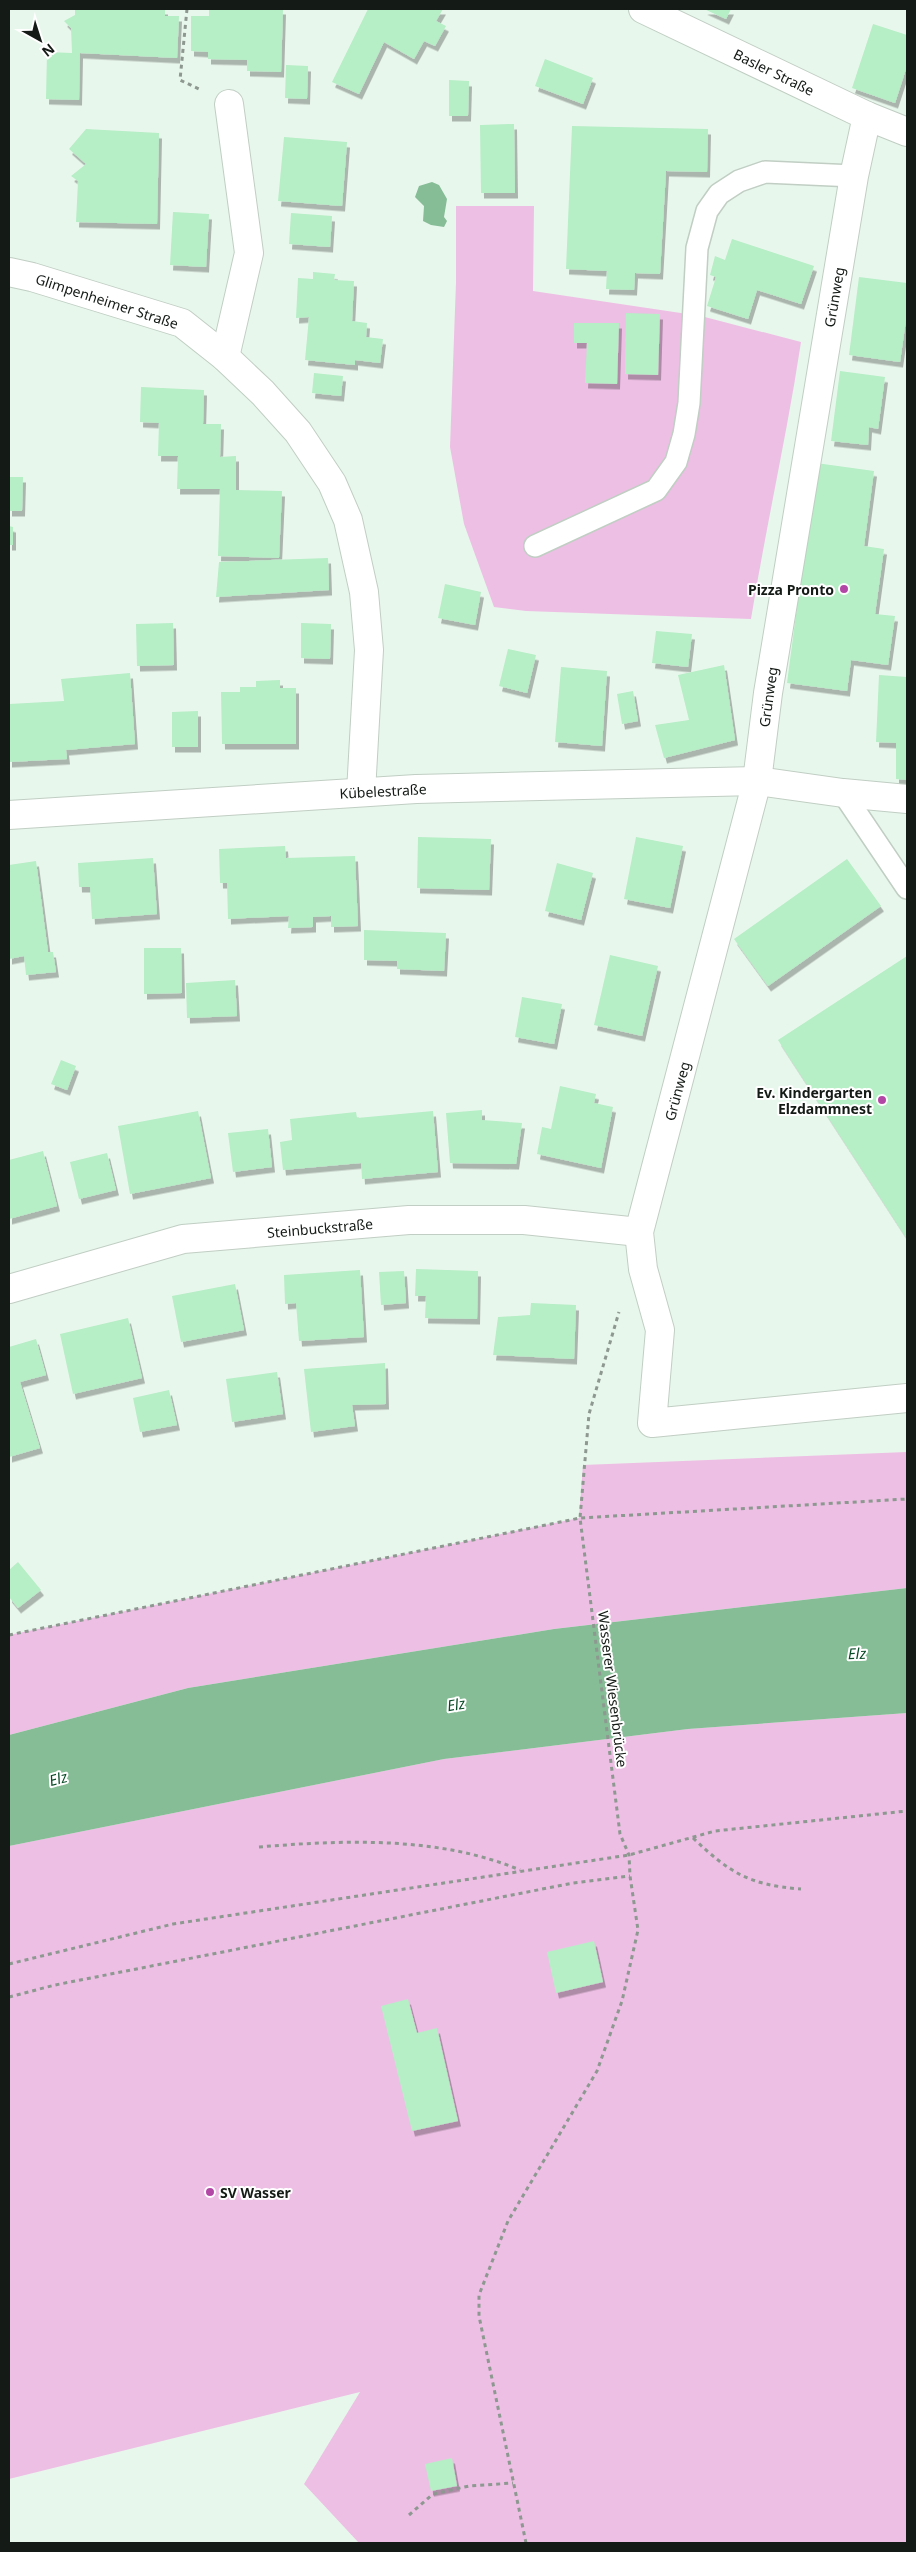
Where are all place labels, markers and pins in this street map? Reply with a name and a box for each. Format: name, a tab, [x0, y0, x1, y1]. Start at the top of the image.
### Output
place label: Pizza Pronto	[748, 580, 834, 599]
marker: Pizza Pronto	[838, 583, 850, 595]
place label: Ev. Kindergarten Elzdammnest	[756, 1083, 872, 1118]
marker: Ev. Kindergarten Elzdammnest	[876, 1094, 888, 1106]
place label: SV Wasser	[220, 2183, 292, 2202]
marker: SV Wasser	[204, 2186, 216, 2198]

